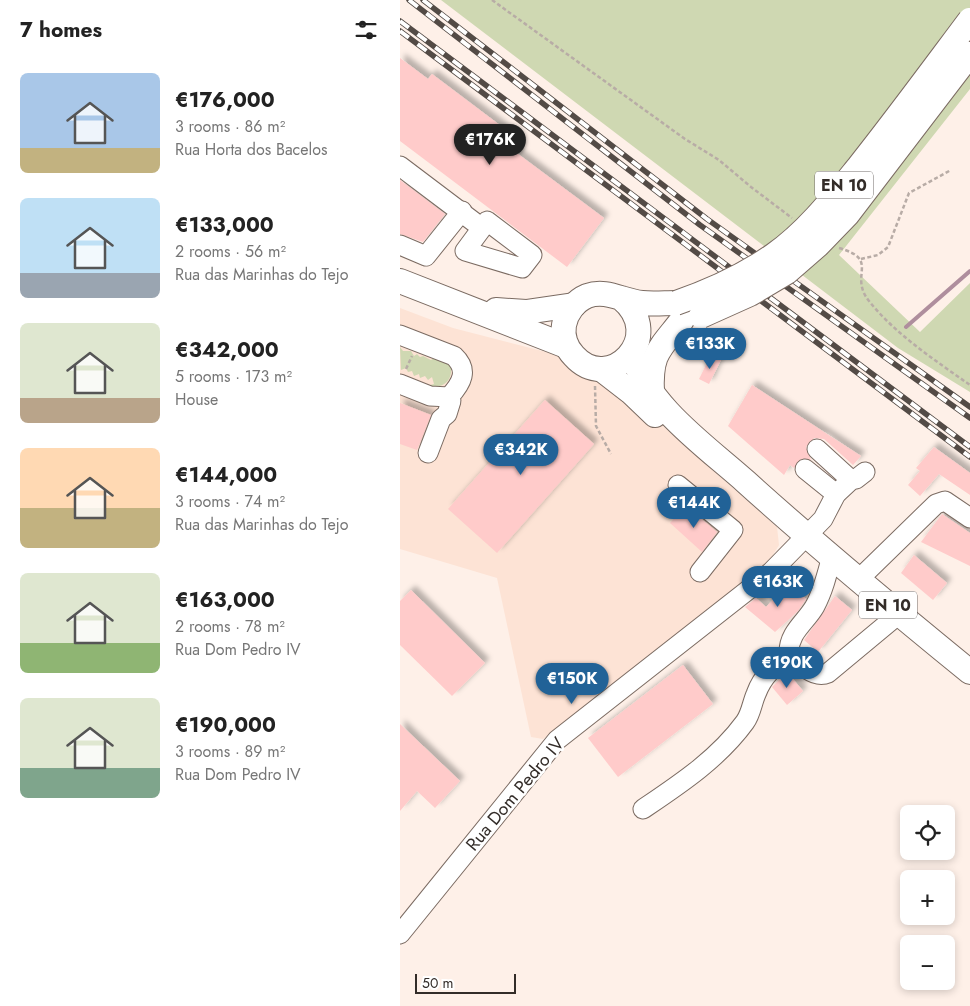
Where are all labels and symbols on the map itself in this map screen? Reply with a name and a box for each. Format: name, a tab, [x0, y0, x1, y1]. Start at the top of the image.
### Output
pin: €176K	[455, 124, 525, 166]
road number: EN 10	[815, 172, 873, 198]
pin: €133K	[675, 328, 745, 370]
pin: €342K	[486, 434, 556, 476]
pin: €144K	[659, 486, 729, 529]
pin: €163K	[743, 566, 813, 608]
road number: EN 10	[859, 592, 917, 618]
pin: €190K	[752, 646, 822, 689]
pin: €150K	[537, 662, 607, 705]
street label: Rua Dom Pedro IV	[460, 731, 570, 857]
scale bar	[415, 971, 516, 994]

